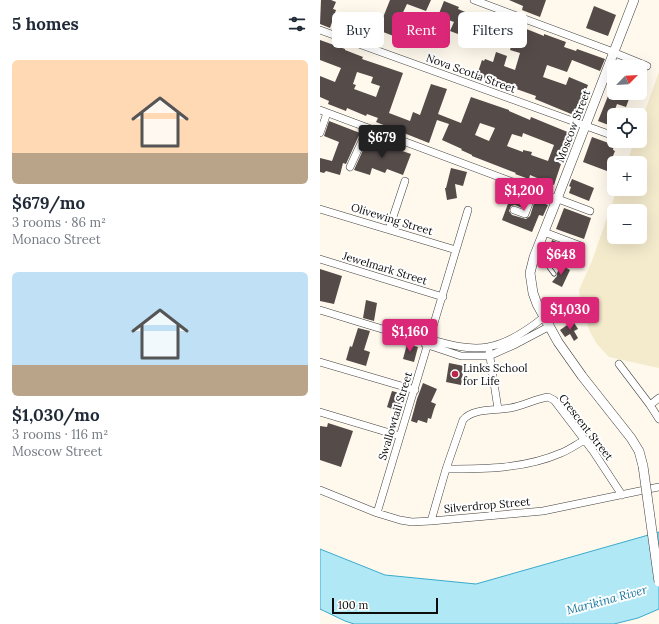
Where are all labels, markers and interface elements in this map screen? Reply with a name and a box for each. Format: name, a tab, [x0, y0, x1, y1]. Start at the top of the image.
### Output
chip: Buy	[332, 12, 384, 48]
chip: Rent	[392, 12, 450, 48]
chip: Filters	[458, 12, 527, 48]
text: 5 homes	[12, 13, 79, 35]
icon: filters	[286, 13, 308, 35]
street label: Nova Scotia Street	[424, 50, 518, 96]
north arrow	[607, 60, 647, 100]
map controls	[607, 60, 647, 244]
icon: home	[124, 86, 196, 158]
street label: Moscow Street	[553, 87, 594, 164]
button: locate	[607, 108, 647, 148]
pin: $679	[358, 125, 406, 159]
text: $679	[368, 129, 396, 146]
button: +	[607, 156, 647, 196]
pin: $1,200	[491, 178, 557, 212]
text: $1,200	[504, 182, 544, 199]
text: $679/mo	[12, 192, 85, 214]
street label: Olivewing Street	[349, 200, 435, 238]
button: −	[607, 204, 647, 244]
text: 3 rooms · 86 m²	[12, 214, 106, 231]
text: Monaco Street	[12, 231, 101, 248]
pin: $648	[537, 242, 585, 276]
text: $648	[546, 246, 576, 263]
street label: Jewelmark Street	[340, 248, 430, 288]
pin: $1,030	[537, 297, 603, 331]
icon: home	[124, 298, 196, 370]
text: $1,030	[550, 301, 590, 318]
pin: $1,160	[377, 319, 443, 353]
text: $1,160	[391, 323, 429, 340]
place label: Links School for Life	[463, 361, 528, 388]
street label: Swallowtail Street	[375, 369, 415, 462]
marker: Links School for Life	[450, 369, 460, 379]
street label: Crescent Street	[556, 391, 617, 463]
text: $1,030/mo	[12, 404, 100, 426]
text: 3 rooms · 116 m²	[12, 426, 108, 443]
text: Moscow Street	[12, 443, 102, 460]
street label: Silverdrop Street	[443, 494, 532, 516]
water label: Marikina River	[565, 581, 649, 617]
scale bar	[332, 596, 438, 615]
text: 100 m	[338, 598, 368, 612]

